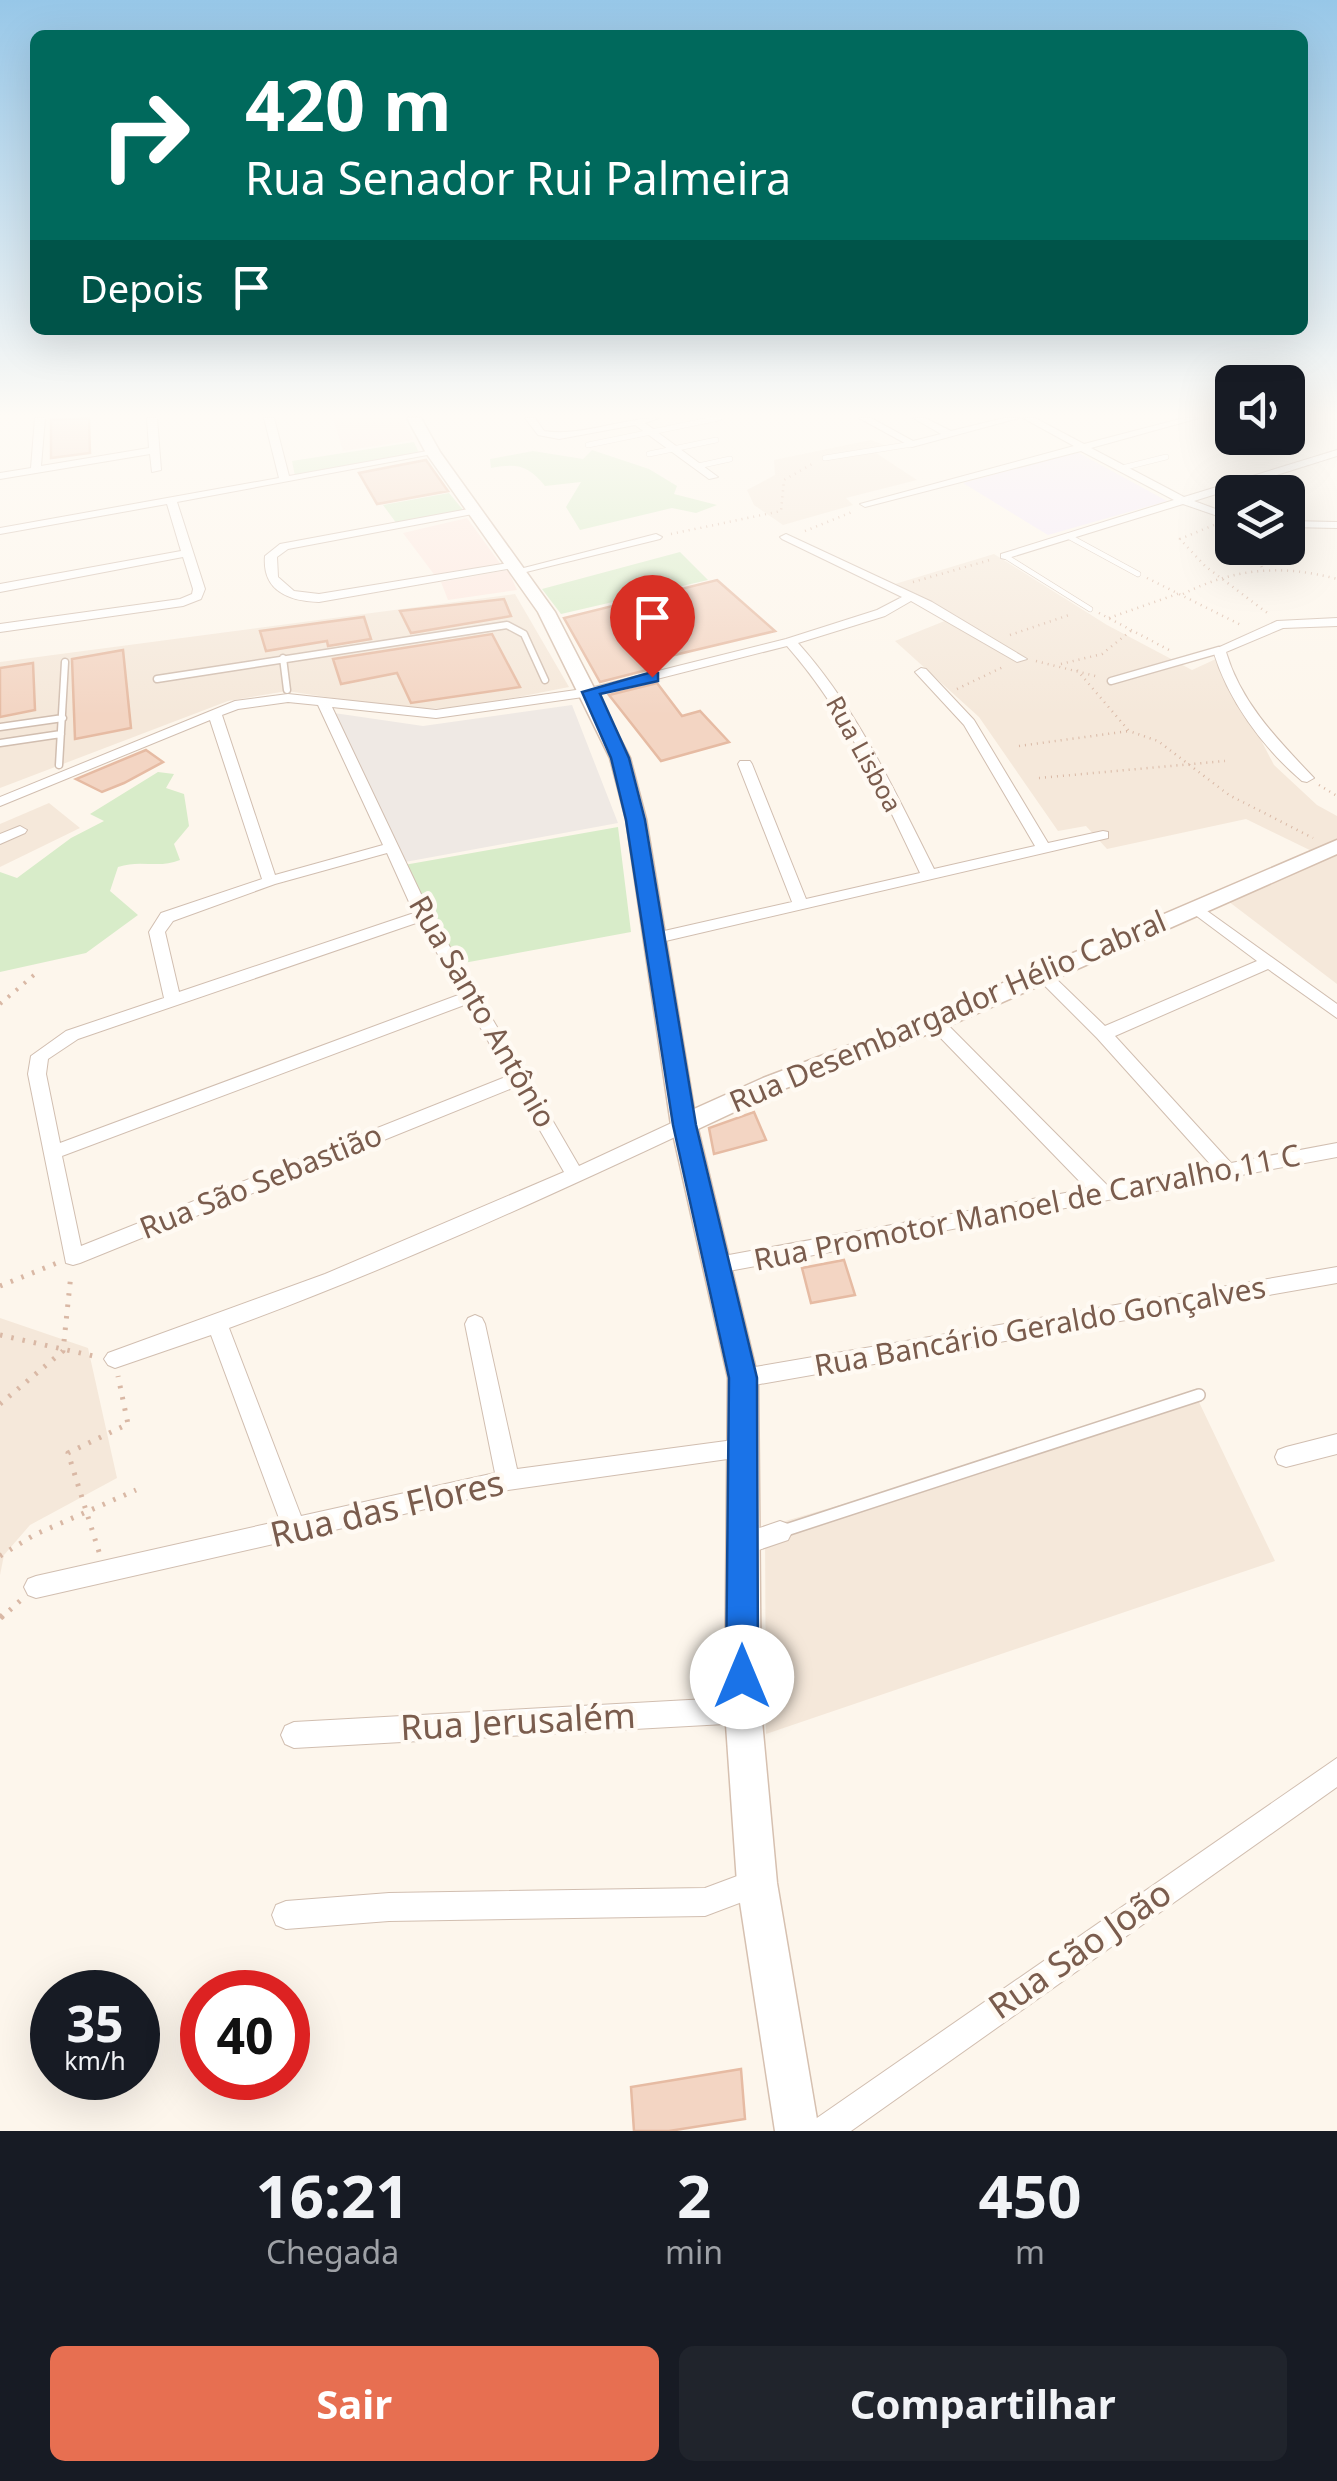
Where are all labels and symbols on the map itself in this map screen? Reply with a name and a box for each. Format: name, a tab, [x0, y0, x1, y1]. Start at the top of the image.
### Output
pin	[610, 575, 695, 678]
street label: Rua Lisboa	[819, 689, 911, 818]
street label: Rua Santo Antônio	[400, 888, 566, 1135]
street label: Rua Desembargador Hélio Cabral	[723, 900, 1172, 1121]
street label: Rua São Sebastião	[133, 1113, 388, 1248]
street label: Rua Promotor Manoel de Carvalho,11 C	[750, 1133, 1303, 1280]
street label: Rua Bancário Geraldo Gonçalves	[811, 1266, 1269, 1385]
street label: Rua das Flores	[266, 1458, 508, 1557]
position arrow	[690, 1625, 794, 1729]
street label: Rua Jerusalém	[399, 1691, 637, 1750]
street label: Rua São João	[978, 1868, 1180, 2029]
speed limit sign: 40	[180, 1970, 310, 2100]

